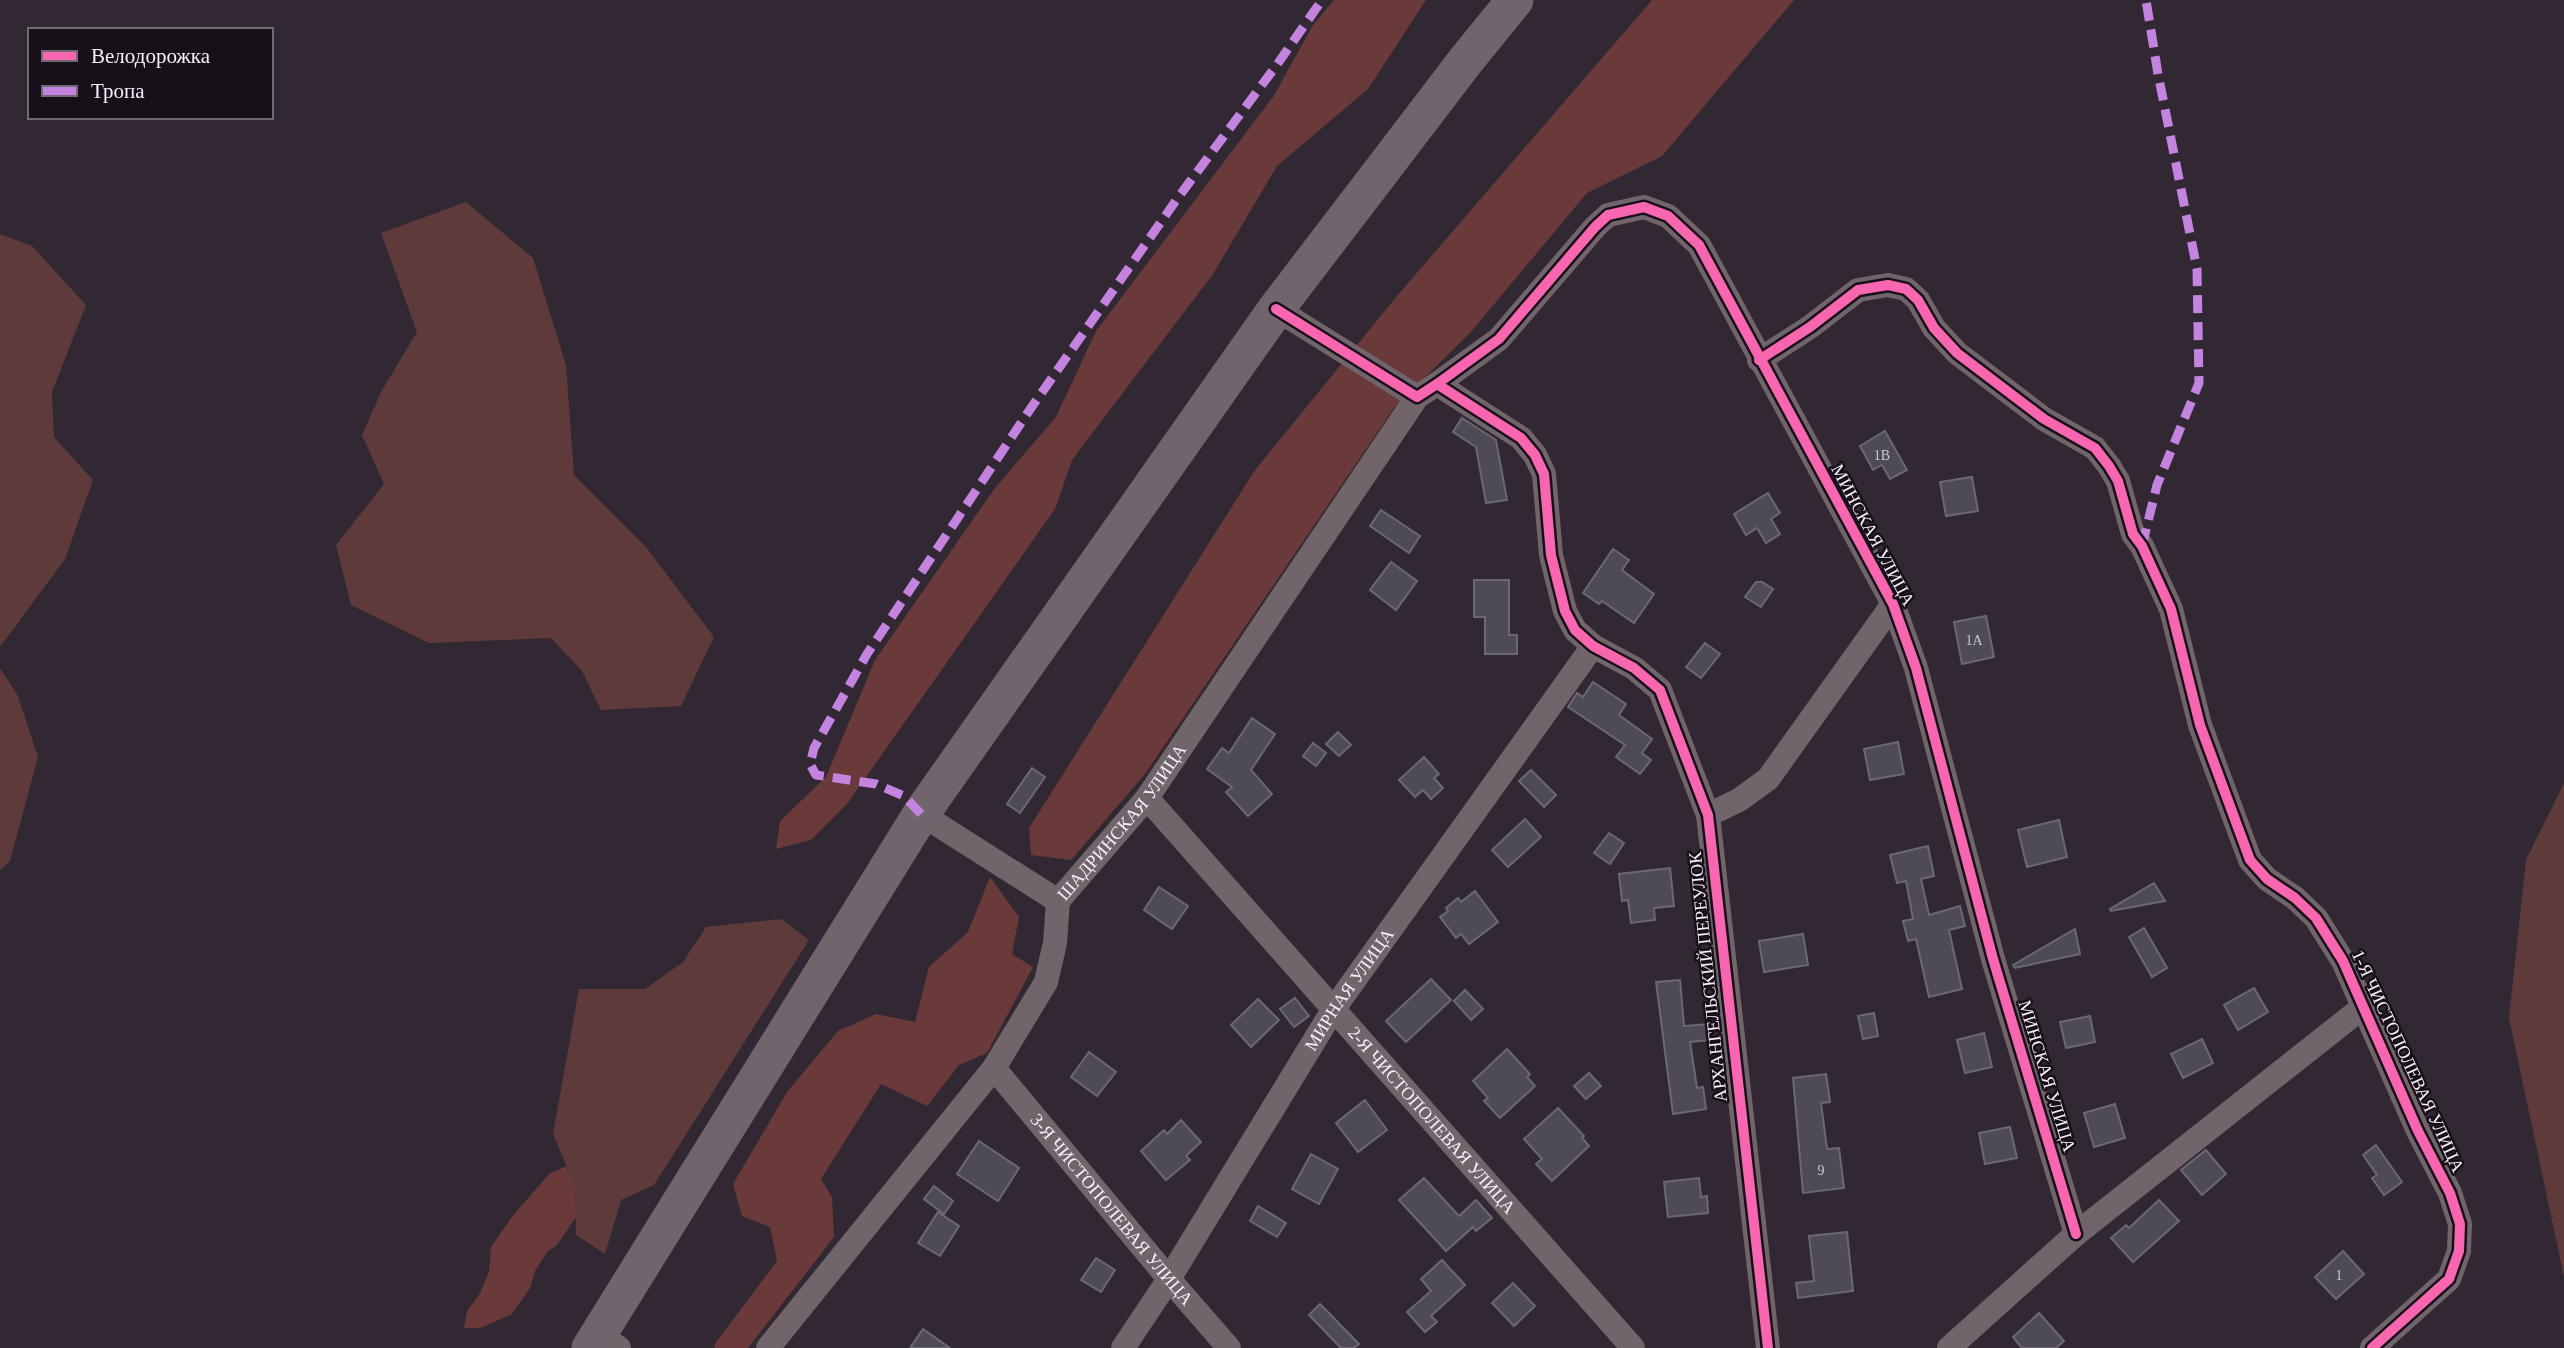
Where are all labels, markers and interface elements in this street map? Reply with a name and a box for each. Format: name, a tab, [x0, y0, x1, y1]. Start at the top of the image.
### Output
legend	[28, 28, 273, 119]
text: Велодорожка	[91, 44, 211, 68]
text: Тропа	[91, 79, 145, 103]
house number: 1В	[1874, 448, 1890, 463]
street label: МИНСКАЯ УЛИЦА	[1827, 461, 1919, 609]
house number: 1А	[1965, 633, 1983, 648]
street label: ШАДРИНСКАЯ УЛИЦА	[1053, 740, 1190, 904]
street label: АРХАНГЕЛЬСКИЙ ПЕРЕУЛОК	[1685, 850, 1731, 1103]
street label: МИРНАЯ УЛИЦА	[1301, 925, 1398, 1054]
street label: 1-Я ЧИСТОПОЛЕВАЯ УЛИЦА	[2348, 947, 2468, 1175]
street label: МИНСКАЯ УЛИЦА	[2014, 998, 2080, 1154]
street label: 2-Я ЧИСТОПОЛЕВАЯ УЛИЦА	[1344, 1023, 1520, 1218]
street label: 3-Я ЧИСТОПОЛЕВАЯ УЛИЦА	[1026, 1110, 1197, 1309]
house number: 9	[1818, 1163, 1825, 1178]
house number: 1	[2336, 1268, 2343, 1283]

